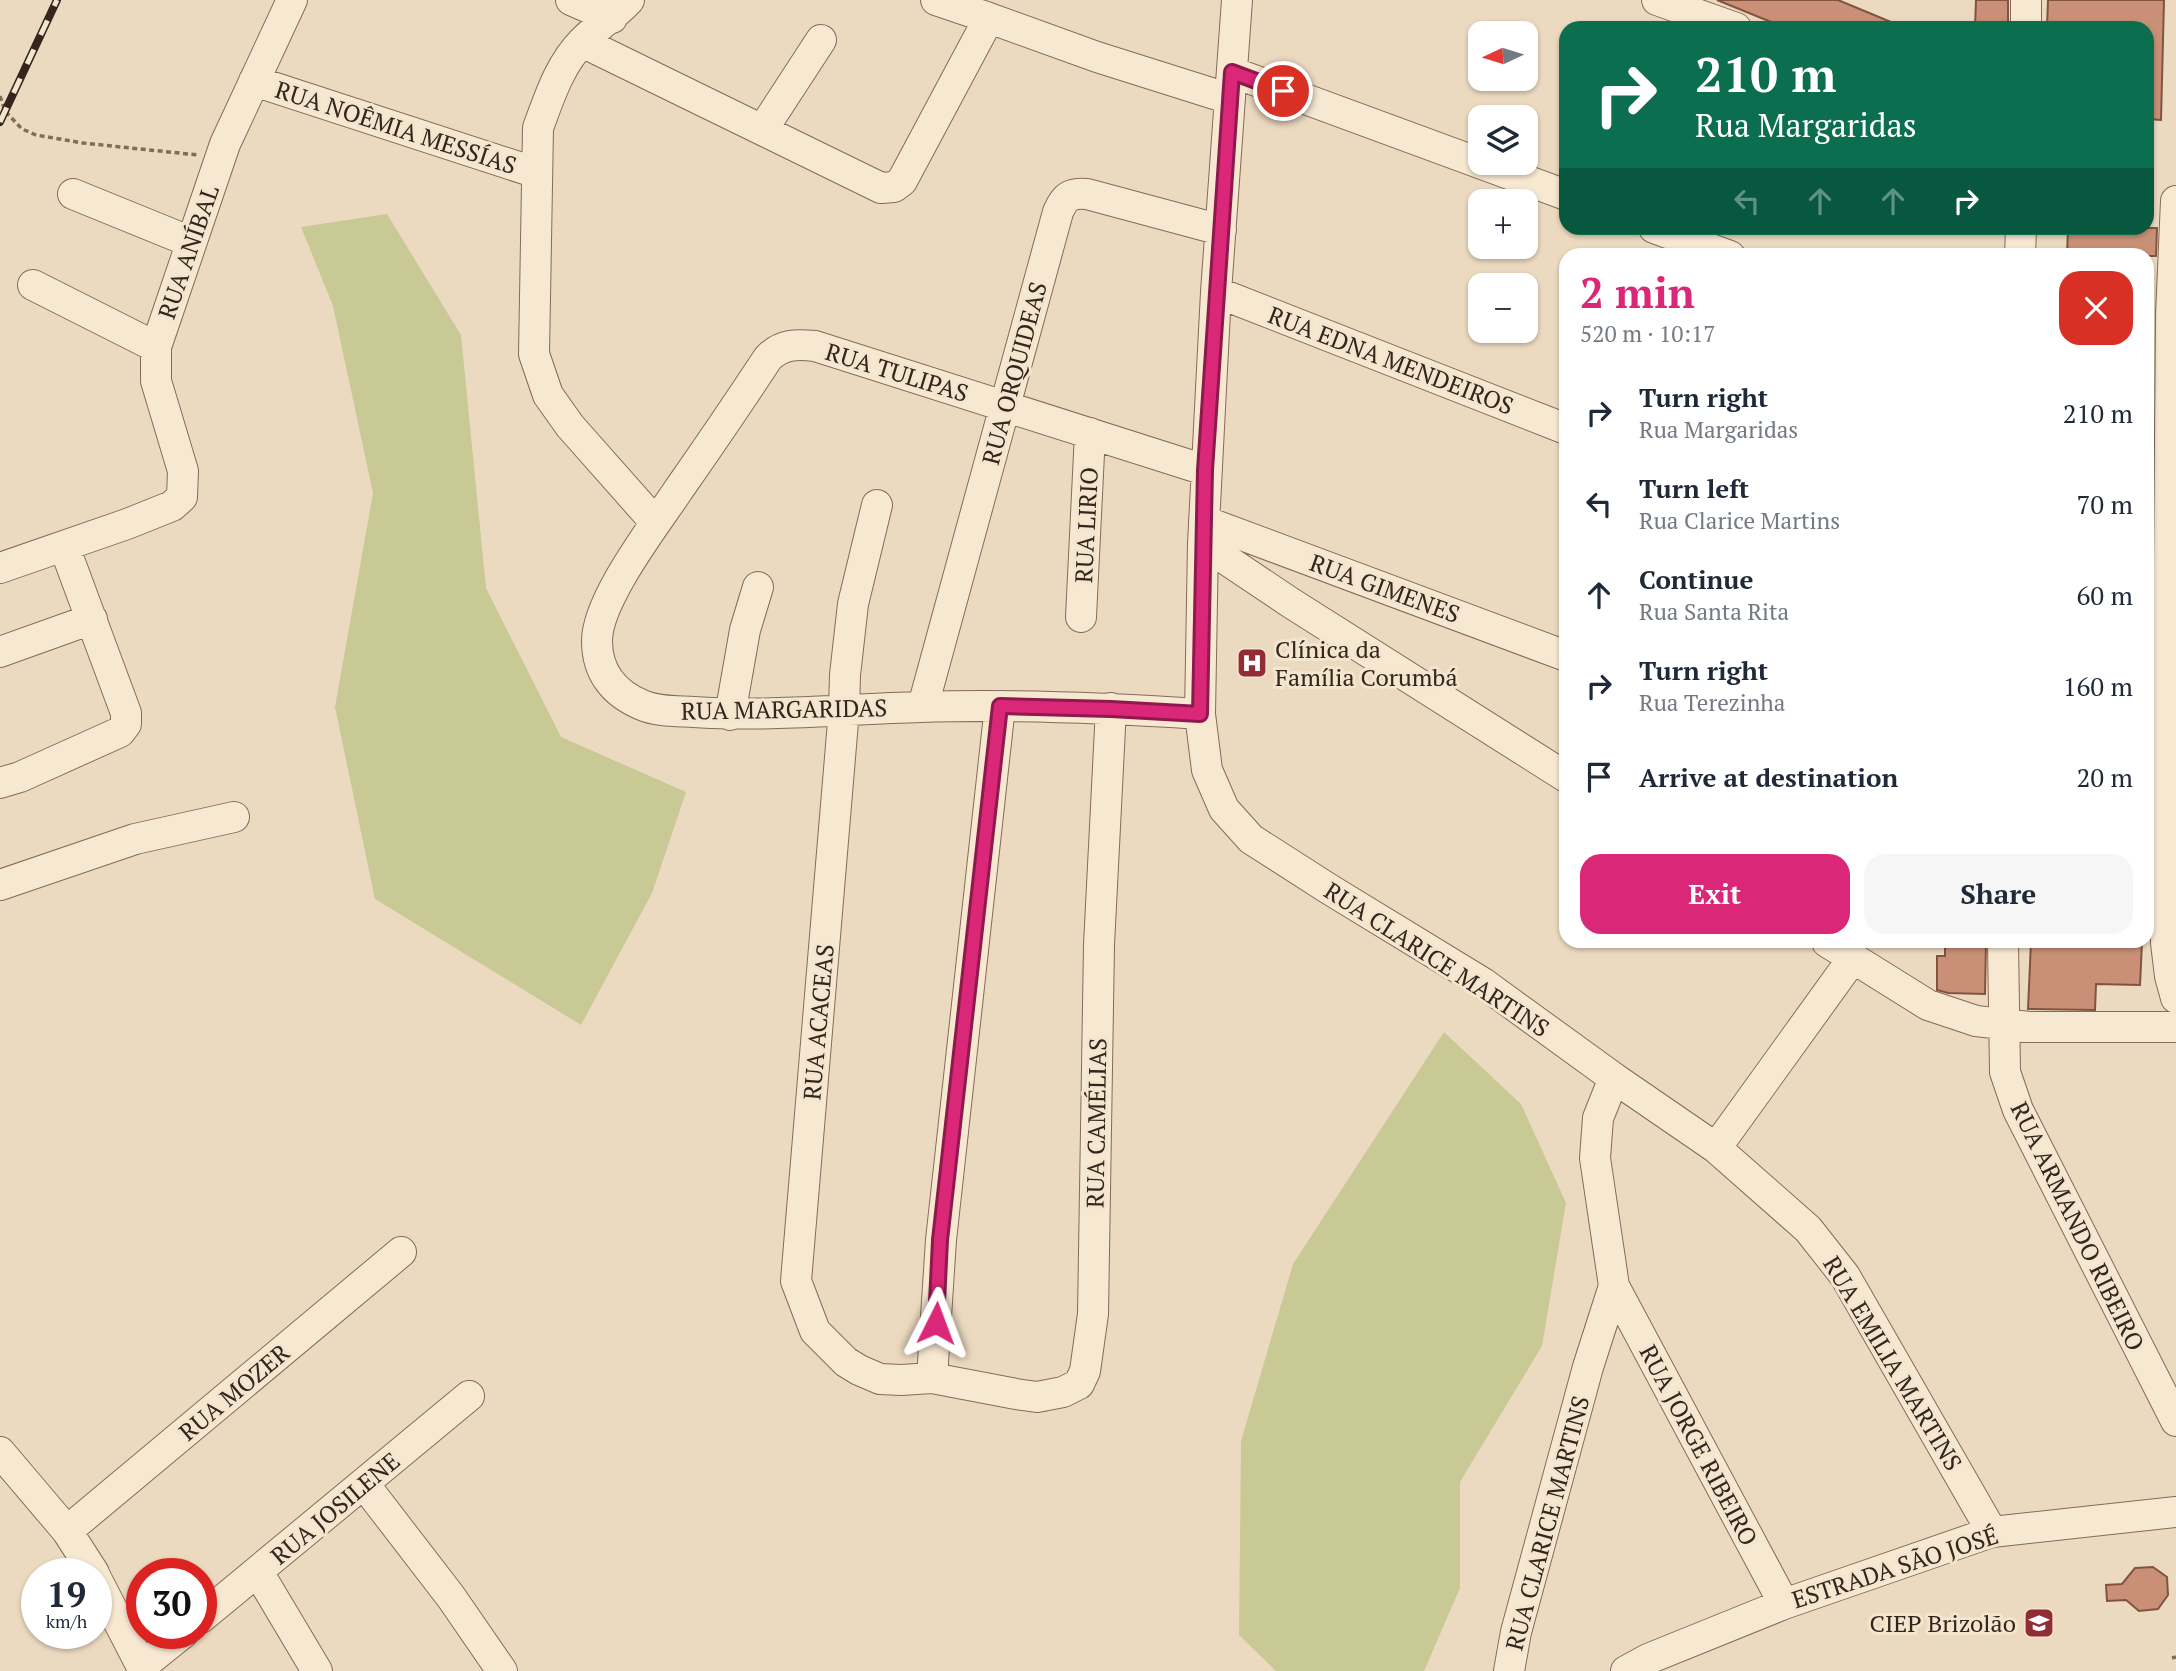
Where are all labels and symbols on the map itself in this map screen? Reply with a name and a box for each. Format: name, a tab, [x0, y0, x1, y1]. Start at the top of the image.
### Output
north arrow	[1468, 21, 1538, 91]
pin	[1253, 61, 1313, 121]
street label: RUA NOÊMIA MESSÍAS	[271, 73, 521, 181]
street label: RUA ANÍBAL	[150, 181, 226, 323]
street label: RUA ORQUIDEAS	[974, 278, 1054, 468]
street label: RUA EDNA MENDEIROS	[1264, 298, 1518, 422]
street label: RUA TULIPAS	[822, 335, 972, 409]
street label: RUA LIRIO	[1067, 466, 1105, 584]
street label: RUA GIMENES	[1306, 546, 1464, 630]
place label: Clínica da Família Corumbá	[1275, 633, 1458, 693]
hospital icon: Clínica da Família Corumbá	[1235, 646, 1269, 680]
street label: RUA MARGARIDAS	[680, 691, 888, 727]
street label: RUA CLARICE MARTINS	[1318, 874, 1556, 1044]
street label: RUA ACACEAS	[795, 943, 841, 1101]
street label: RUA CAMÉLIAS	[1079, 1038, 1113, 1208]
street label: RUA ARMANDO RIBEIRO	[2004, 1096, 2152, 1356]
street label: RUA EMILIA MARTINS	[1816, 1250, 1970, 1476]
position arrow	[899, 1286, 973, 1360]
street label: RUA MOZER	[172, 1336, 297, 1448]
street label: RUA JORGE RIBEIRO	[1632, 1339, 1766, 1551]
street label: RUA CLARICE MARTINS	[1498, 1392, 1596, 1654]
street label: RUA JOSILENE	[264, 1445, 406, 1571]
street label: ESTRADA SÃO JOSÉ	[1788, 1519, 2002, 1615]
speed limit sign: 30	[126, 1558, 217, 1649]
school or university icon: CIEP Brizolão	[2022, 1606, 2056, 1640]
place label: CIEP Brizolão	[1869, 1607, 2016, 1639]

